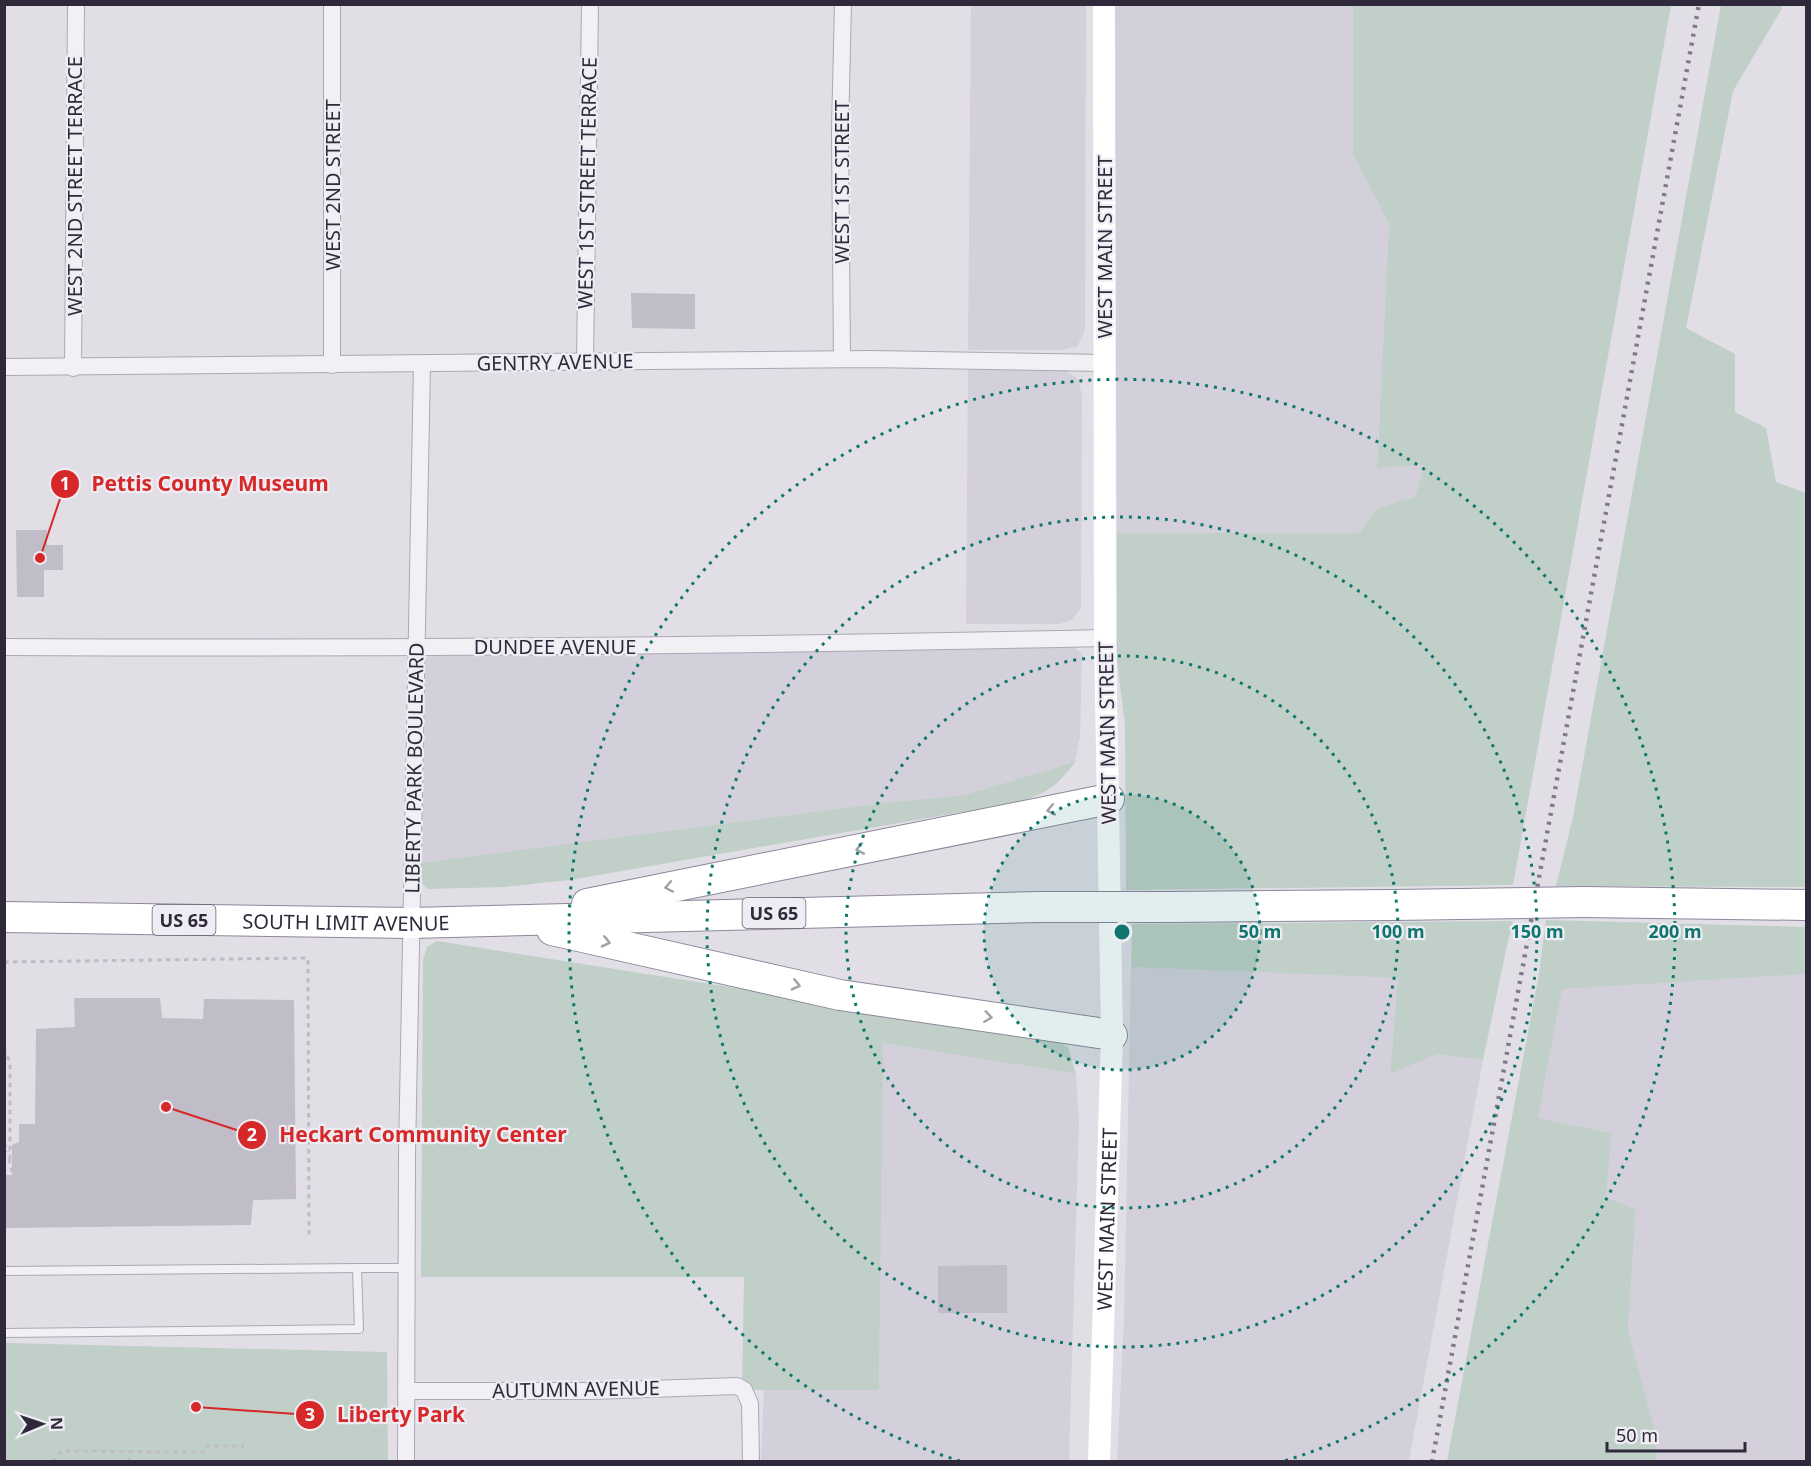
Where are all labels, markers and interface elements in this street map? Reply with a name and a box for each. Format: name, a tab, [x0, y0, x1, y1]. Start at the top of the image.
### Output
street label: WEST 2ND STREET TERRACE	[61, 56, 88, 316]
street label: WEST 1ST STREET TERRACE	[571, 57, 603, 309]
street label: WEST 2ND STREET	[319, 99, 346, 271]
street label: WEST 1ST STREET	[828, 100, 855, 264]
street label: WEST MAIN STREET	[1091, 155, 1118, 339]
street label: GENTRY AVENUE	[476, 347, 634, 377]
callout: Pettis County Museum	[50, 464, 341, 503]
text: Pettis County Museum	[91, 469, 329, 497]
text: 1	[60, 471, 70, 495]
street label: DUNDEE AVENUE	[474, 633, 636, 660]
street label: WEST MAIN STREET	[1092, 641, 1122, 825]
street label: LIBERTY PARK BOULEVARD	[398, 642, 430, 894]
one-way arrow	[1046, 803, 1056, 816]
one-way arrow	[855, 842, 865, 855]
one-way arrow	[664, 880, 674, 893]
road number: US 65	[742, 898, 806, 928]
road number: US 65	[152, 905, 216, 935]
street label: SOUTH LIMIT AVENUE	[242, 907, 450, 937]
text: 50 m	[1239, 919, 1281, 943]
text: 100 m	[1371, 919, 1425, 943]
text: 150 m	[1510, 919, 1564, 943]
text: 200 m	[1648, 919, 1702, 943]
centre of rings	[1112, 922, 1132, 942]
one-way arrow	[601, 934, 611, 947]
one-way arrow	[791, 977, 801, 990]
one-way arrow	[984, 1010, 993, 1022]
callout: Heckart Community Center	[237, 1115, 579, 1154]
text: Heckart Community Center	[279, 1120, 567, 1148]
text: 2	[247, 1122, 257, 1146]
street label: WEST MAIN STREET	[1090, 1127, 1123, 1311]
street label: AUTUMN AVENUE	[492, 1374, 660, 1404]
north arrow	[12, 1394, 72, 1454]
callout: Liberty Park	[295, 1396, 477, 1435]
text: Liberty Park	[337, 1400, 466, 1428]
text: 3	[305, 1402, 315, 1426]
scale bar	[1607, 1415, 1745, 1453]
text: N	[46, 1417, 68, 1430]
text: 50 m	[1616, 1423, 1658, 1447]

